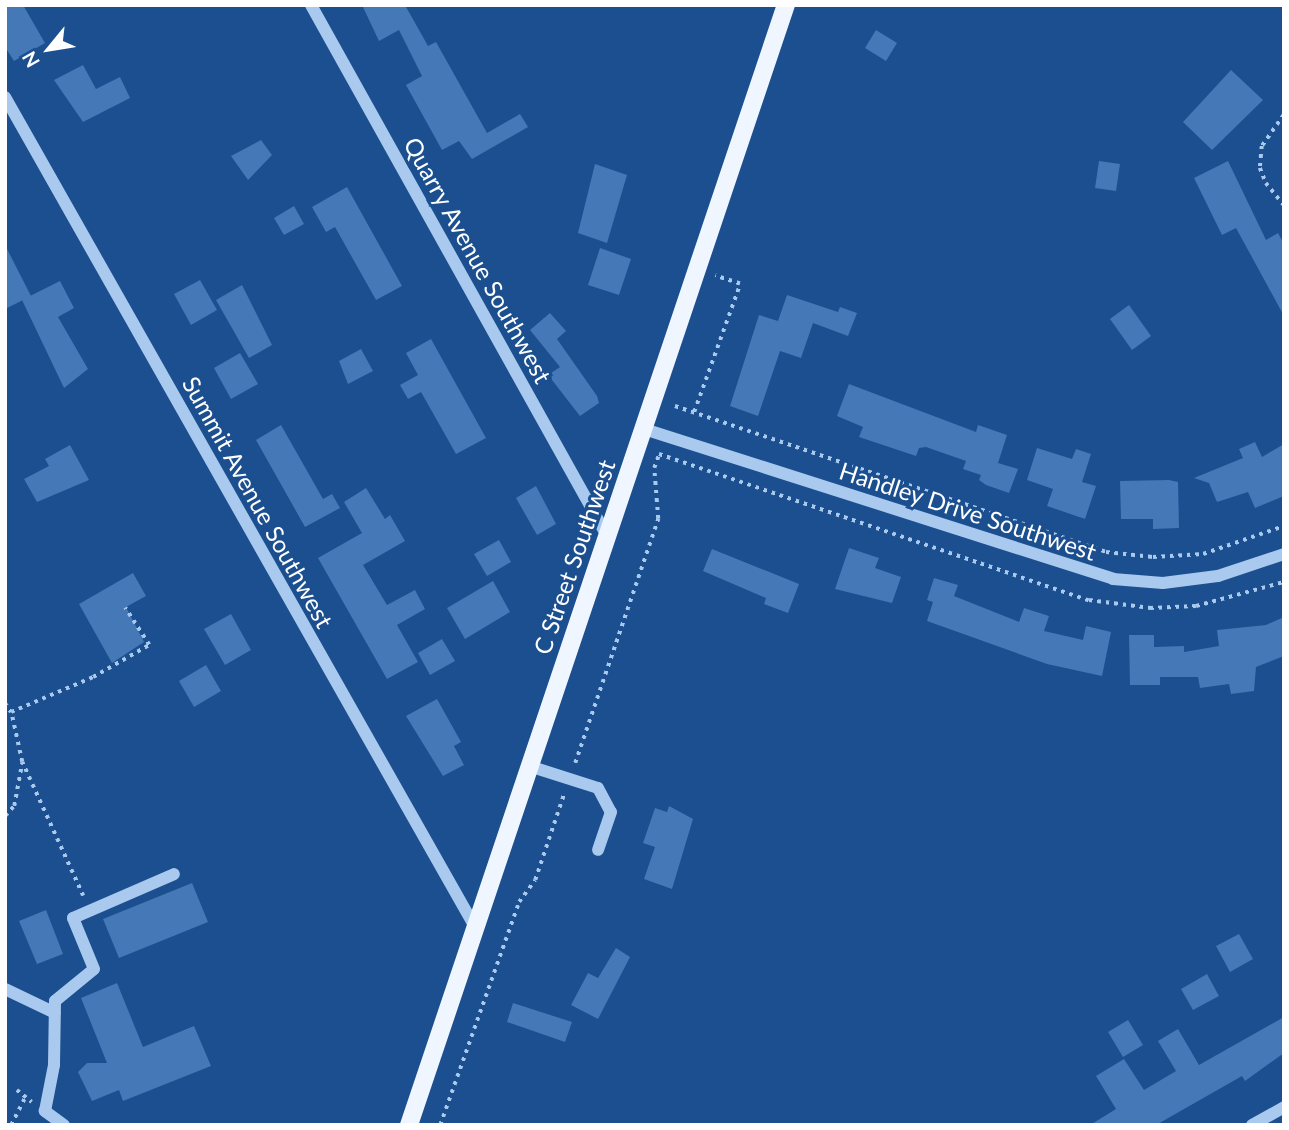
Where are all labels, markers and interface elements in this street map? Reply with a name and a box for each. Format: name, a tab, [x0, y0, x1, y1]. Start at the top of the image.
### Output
north arrow	[14, 14, 84, 84]
text: N	[17, 48, 44, 72]
street label: Quarry Avenue Southwest	[398, 131, 558, 389]
street label: Summit Avenue Southwest	[177, 371, 339, 633]
street label: C Street Southwest	[527, 456, 621, 658]
street label: Handley Drive Southwest	[836, 456, 1100, 566]

